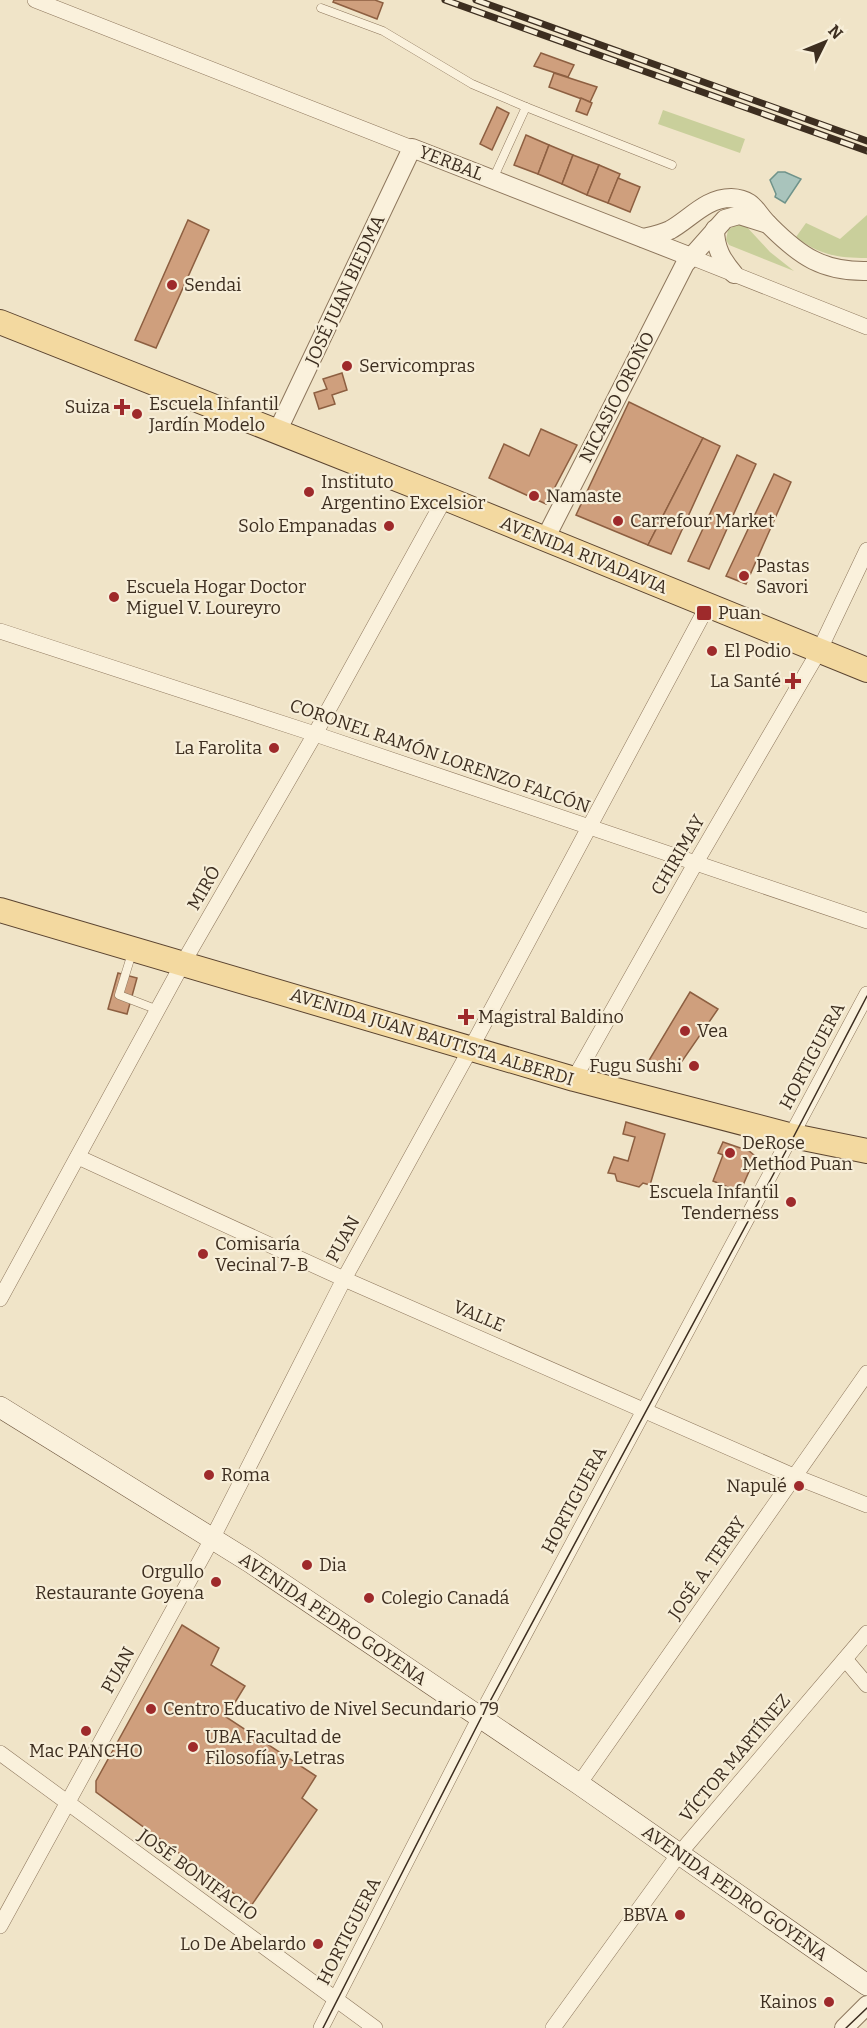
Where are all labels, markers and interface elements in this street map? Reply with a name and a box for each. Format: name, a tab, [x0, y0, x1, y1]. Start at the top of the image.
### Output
north arrow	[795, 12, 855, 72]
text: N	[824, 21, 847, 43]
street label: YERBAL	[416, 141, 486, 185]
street label: JOSÉ JUAN BIEDMA	[299, 211, 389, 369]
place label: Sendai	[184, 274, 241, 296]
marker: Sendai	[165, 278, 179, 292]
street label: NICASIO OROÑO	[575, 328, 659, 466]
place label: Servicompras	[359, 355, 475, 377]
marker: Servicompras	[340, 359, 354, 373]
place label: Escuela Infantil Jardín Modelo	[148, 393, 279, 436]
place label: Suiza	[64, 396, 110, 418]
marker: Suiza	[115, 400, 129, 414]
marker: Escuela Infantil Jardín Modelo	[130, 407, 144, 421]
place label: Instituto Argentino Excelsior	[321, 471, 486, 514]
marker: Instituto Argentino Excelsior	[302, 485, 316, 499]
place label: Namaste	[546, 485, 622, 507]
marker: Namaste	[527, 489, 541, 503]
place label: Carrefour Market	[630, 510, 775, 532]
street label: AVENIDA RIVADAVIA	[497, 511, 671, 599]
marker: Carrefour Market	[611, 514, 625, 528]
place label: Solo Empanadas	[238, 515, 377, 537]
marker: Solo Empanadas	[382, 519, 396, 533]
place label: Pastas Savori	[756, 555, 810, 598]
marker: Pastas Savori	[737, 569, 751, 583]
place label: Escuela Hogar Doctor Miguel V. Loureyro	[126, 576, 306, 619]
marker: Escuela Hogar Doctor Miguel V. Loureyro	[107, 590, 121, 604]
place label: Puan	[718, 602, 761, 624]
marker: Puan	[695, 604, 713, 622]
place label: El Podio	[724, 640, 791, 662]
marker: El Podio	[705, 644, 719, 658]
place label: La Santé	[710, 670, 781, 692]
marker: La Santé	[786, 674, 800, 688]
street label: CORONEL RAMÓN LORENZO FALCÓN	[287, 694, 593, 818]
place label: La Farolita	[175, 737, 262, 759]
marker: La Farolita	[267, 741, 281, 755]
street label: CHIRIMAY	[646, 811, 710, 899]
street label: MIRÓ	[183, 862, 225, 914]
street label: AVENIDA JUAN BAUTISTA ALBERDI	[287, 983, 577, 1091]
street label: HORTIGUERA	[775, 999, 849, 1113]
place label: Magistral Baldino	[478, 1006, 624, 1028]
marker: Magistral Baldino	[459, 1010, 473, 1024]
place label: Vea	[697, 1020, 728, 1042]
marker: Vea	[678, 1024, 692, 1038]
place label: Fugu Sushi	[589, 1055, 682, 1077]
marker: Fugu Sushi	[687, 1059, 701, 1073]
place label: DeRose Method Puan	[742, 1132, 853, 1175]
marker: DeRose Method Puan	[723, 1146, 737, 1160]
place label: Escuela Infantil Tenderness	[649, 1181, 779, 1224]
marker: Escuela Infantil Tenderness	[784, 1195, 798, 1209]
street label: PUAN	[321, 1212, 365, 1266]
place label: Comisaría Vecinal 7-B	[215, 1233, 309, 1276]
marker: Comisaría Vecinal 7-B	[196, 1247, 210, 1261]
street label: VALLE	[450, 1295, 508, 1337]
street label: HORTIGUERA	[537, 1443, 611, 1557]
place label: Roma	[221, 1464, 270, 1486]
marker: Roma	[202, 1468, 216, 1482]
place label: Napulé	[726, 1475, 787, 1497]
marker: Napulé	[792, 1479, 806, 1493]
street label: JOSÉ A. TERRY	[662, 1511, 751, 1624]
street label: AVENIDA PEDRO GOYENA	[235, 1548, 431, 1690]
place label: Dia	[319, 1554, 347, 1576]
marker: Dia	[300, 1558, 314, 1572]
place label: Orgullo Restaurante Goyena	[35, 1561, 204, 1604]
marker: Orgullo Restaurante Goyena	[209, 1575, 223, 1589]
place label: Colegio Canadá	[381, 1587, 509, 1609]
marker: Colegio Canadá	[362, 1591, 376, 1605]
street label: PUAN	[96, 1643, 140, 1697]
street label: VÍCTOR MARTÍNEZ	[674, 1689, 795, 1827]
place label: Centro Educativo de Nivel Secundario 79	[163, 1698, 499, 1720]
marker: Centro Educativo de Nivel Secundario 79	[144, 1702, 158, 1716]
marker: Mac PANCHO	[79, 1724, 93, 1738]
place label: UBA Facultad de Filosofía y Letras	[205, 1726, 345, 1769]
place label: Mac PANCHO	[29, 1740, 143, 1762]
marker: UBA Facultad de Filosofía y Letras	[186, 1740, 200, 1754]
street label: AVENIDA PEDRO GOYENA	[638, 1820, 832, 1966]
street label: JOSÉ BONIFACIO	[133, 1823, 263, 1926]
street label: HORTIGUERA	[312, 1873, 386, 1988]
place label: BBVA	[623, 1904, 668, 1926]
marker: BBVA	[673, 1908, 687, 1922]
place label: Lo De Abelardo	[180, 1933, 306, 1955]
marker: Lo De Abelardo	[311, 1937, 325, 1951]
place label: Kainos	[759, 1991, 817, 2013]
marker: Kainos	[822, 1995, 836, 2009]

